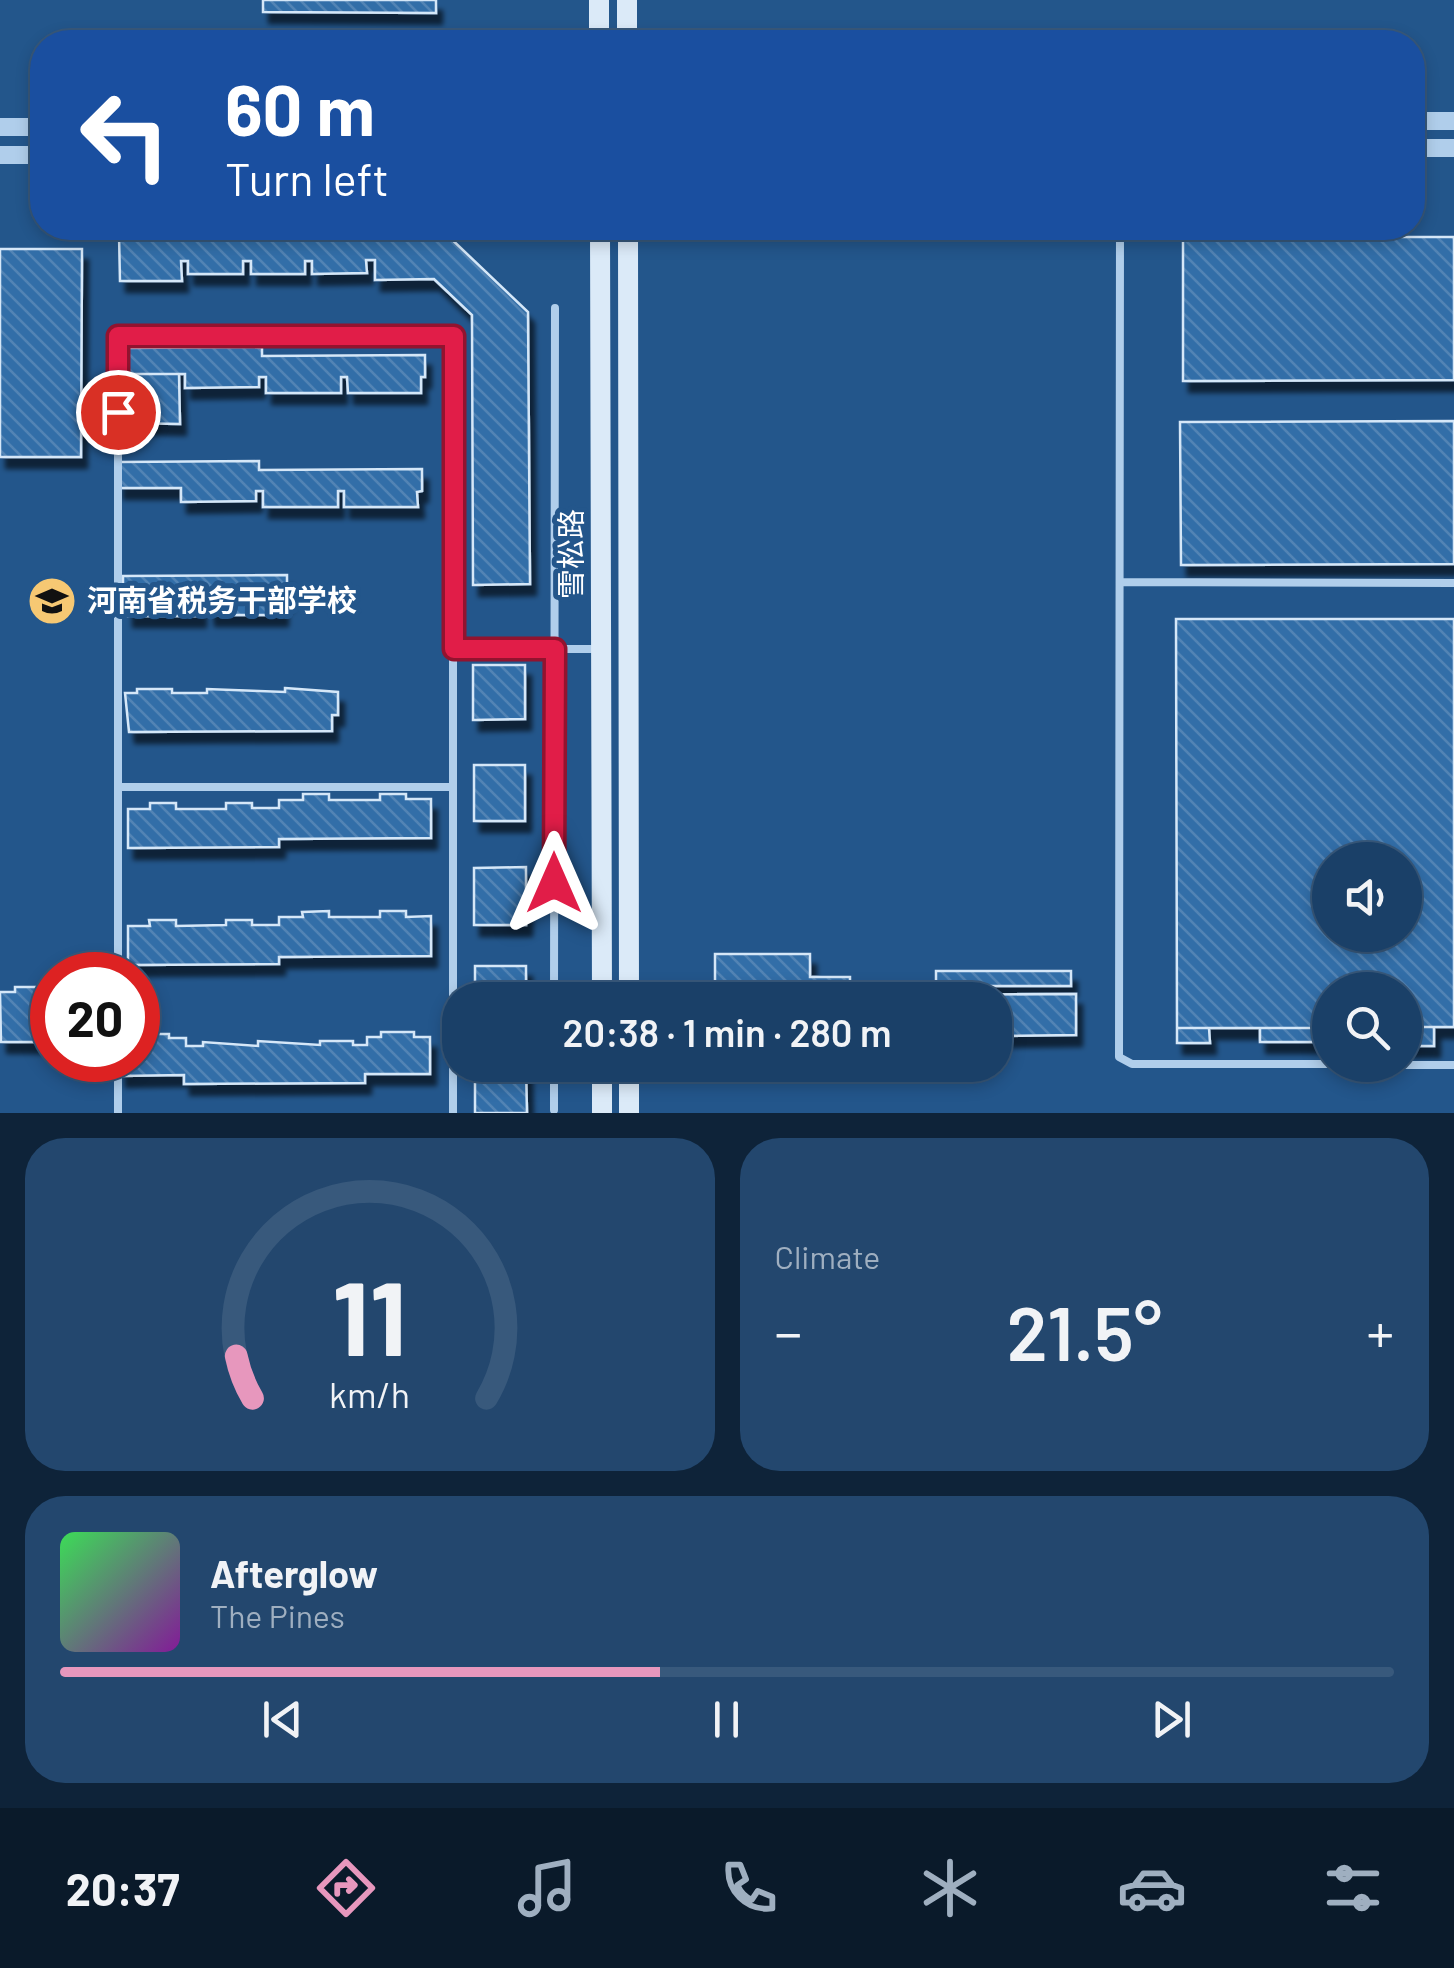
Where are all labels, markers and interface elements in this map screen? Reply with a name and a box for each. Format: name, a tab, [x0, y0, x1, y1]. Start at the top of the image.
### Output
text: 60 m	[225, 66, 375, 150]
icon: left	[60, 70, 190, 200]
text: Turn left	[225, 151, 389, 205]
pin	[76, 370, 161, 455]
icon: arrive	[91, 385, 146, 440]
street label: 雪松路	[552, 509, 588, 599]
school or university icon: 河南省税务干部学校	[26, 575, 78, 627]
place label: 河南省税务干部学校	[87, 581, 357, 617]
position arrow	[502, 831, 606, 935]
map controls	[1312, 842, 1422, 1082]
button: sound	[1312, 842, 1422, 952]
speed limit sign: 20	[30, 952, 160, 1082]
button: search	[1312, 972, 1422, 1082]
text: 20:38 · 1 min · 280 m	[563, 1009, 891, 1055]
text: Climate	[775, 1237, 880, 1275]
text: 11	[333, 1252, 407, 1377]
text: 21.5°	[1006, 1286, 1162, 1376]
text: −	[775, 1298, 802, 1364]
text: +	[1366, 1298, 1394, 1364]
text: km/h	[329, 1372, 410, 1415]
text: Afterglow	[210, 1550, 378, 1596]
text: The Pines	[210, 1596, 345, 1634]
icon: previous	[255, 1692, 310, 1747]
icon: pause	[699, 1692, 754, 1747]
icon: next	[1144, 1692, 1199, 1747]
icon: directions	[311, 1853, 381, 1923]
icon: music	[512, 1853, 582, 1923]
icon: phone	[714, 1853, 784, 1923]
icon: climate	[915, 1853, 985, 1923]
icon: car	[1117, 1853, 1187, 1923]
icon: filters	[1318, 1853, 1388, 1923]
text: 20:37	[66, 1861, 180, 1915]

